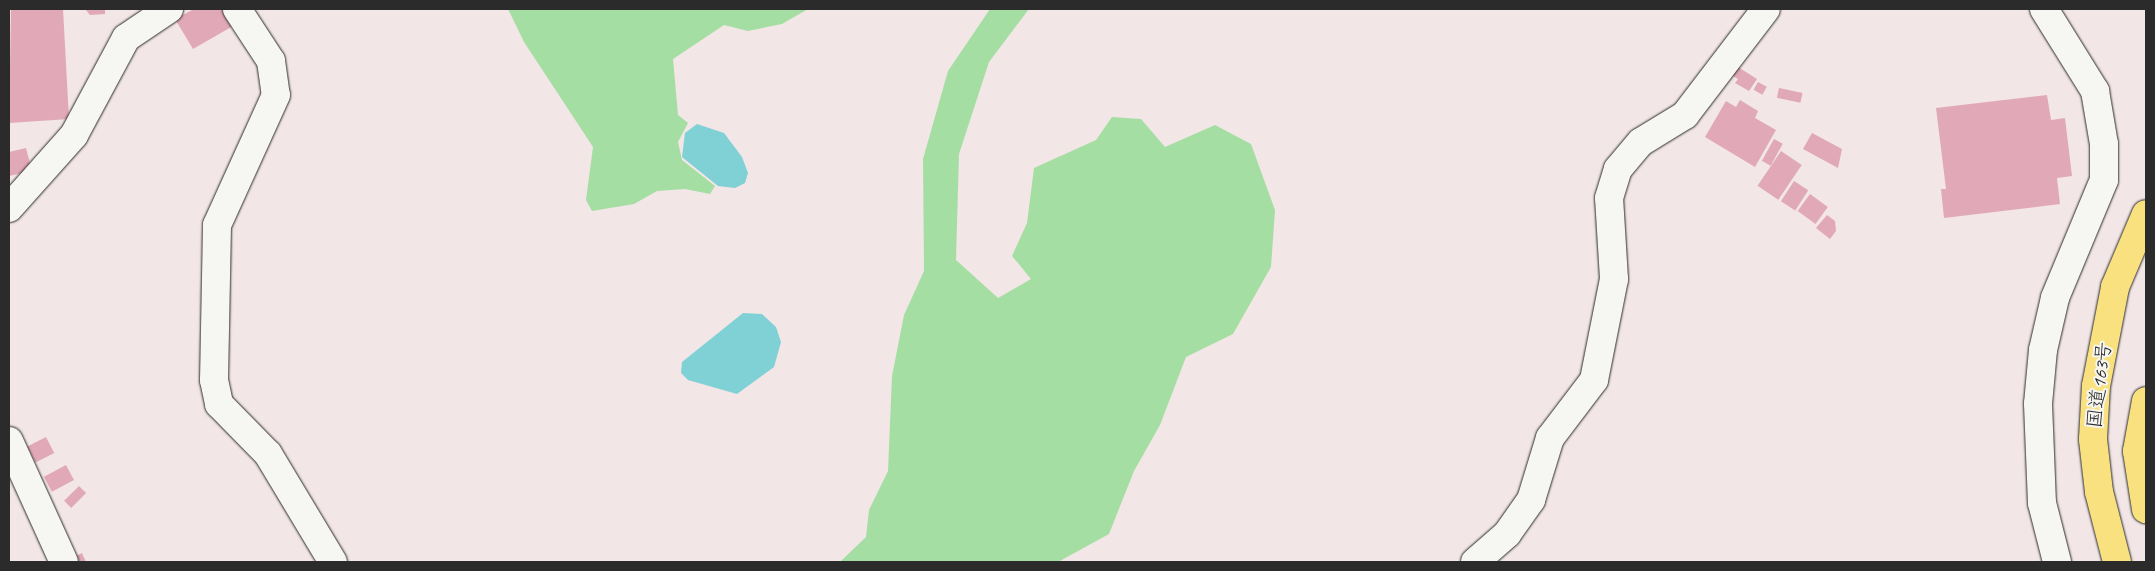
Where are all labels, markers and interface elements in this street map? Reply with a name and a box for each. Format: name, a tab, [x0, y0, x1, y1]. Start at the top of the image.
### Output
street label: 国道163号	[2082, 340, 2116, 430]

